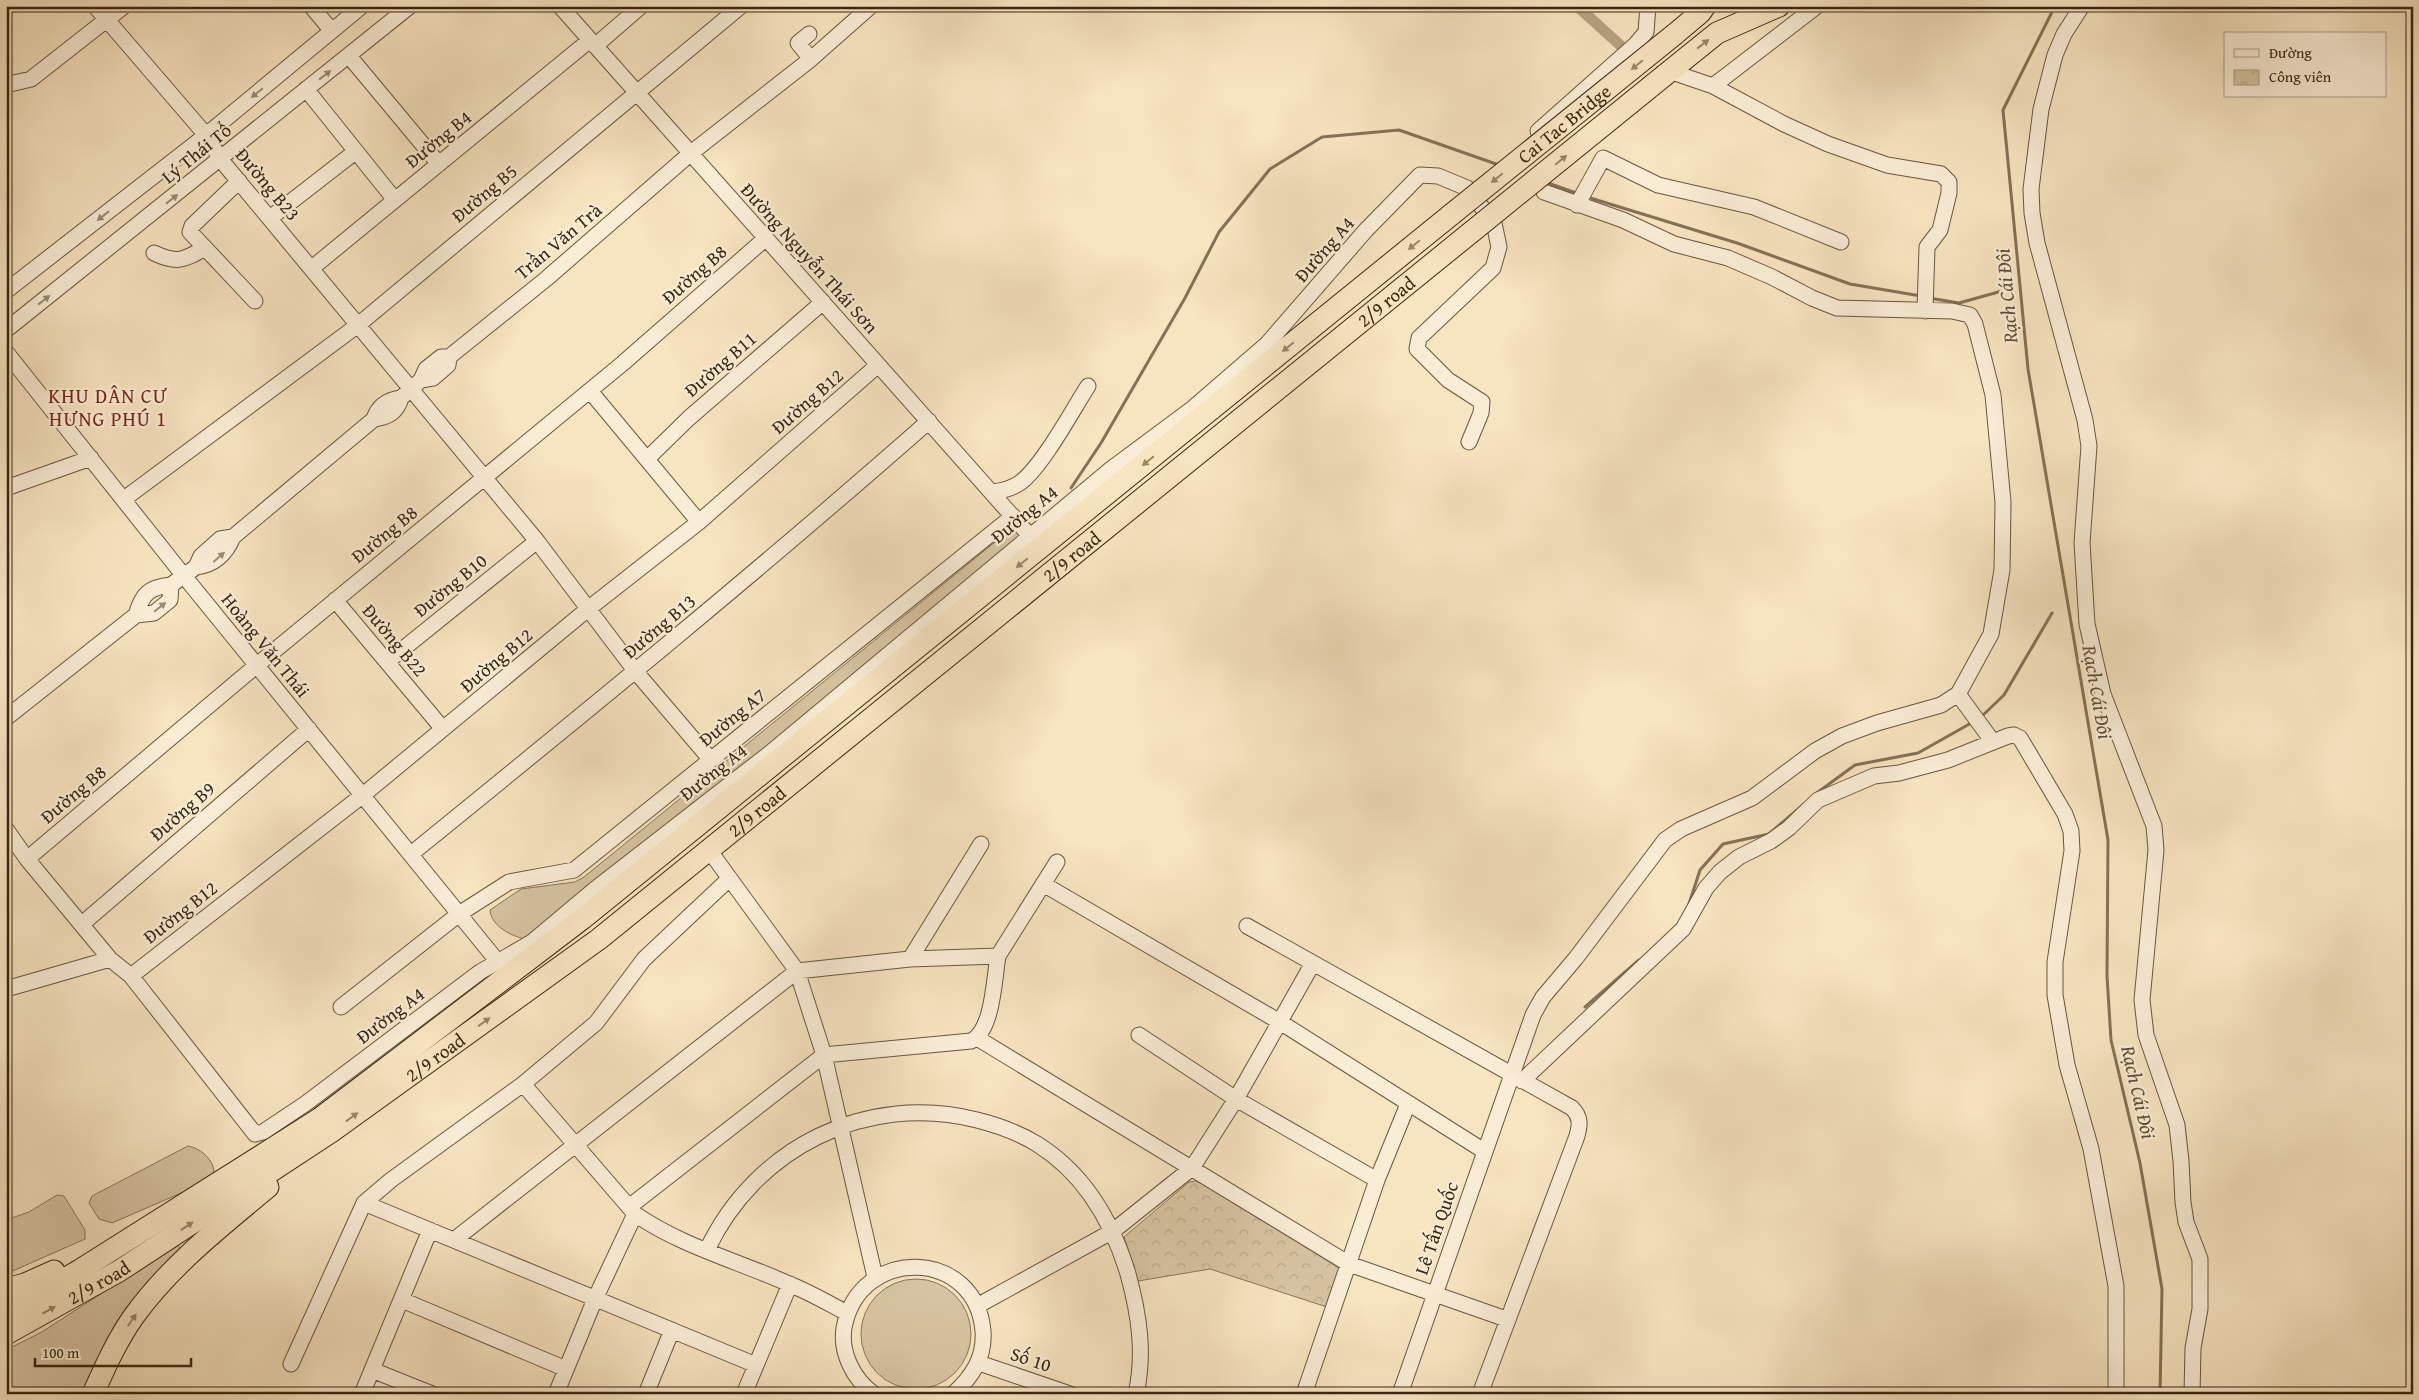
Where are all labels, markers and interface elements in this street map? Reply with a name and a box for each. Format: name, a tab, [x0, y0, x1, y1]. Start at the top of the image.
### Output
legend	[2224, 32, 2386, 98]
one-way arrow	[1696, 39, 1709, 50]
text: Đường	[2269, 42, 2312, 63]
one-way arrow	[1631, 60, 1644, 71]
text: Công viên	[2269, 66, 2332, 87]
one-way arrow	[318, 69, 331, 80]
street label: Cai Tac Bridge	[1511, 77, 1617, 170]
one-way arrow	[251, 87, 264, 98]
street label: Đường B4	[399, 103, 477, 175]
street label: Lý Thái Tổ	[155, 116, 237, 190]
street label: Đường B23	[229, 141, 307, 227]
one-way arrow	[1554, 154, 1567, 165]
street label: Đường B5	[445, 157, 523, 229]
one-way arrow	[1491, 173, 1504, 184]
street label: Đường Nguyễn Thái Sơn	[735, 177, 886, 340]
one-way arrow	[165, 193, 178, 204]
street label: Trần Văn Trà	[508, 196, 608, 286]
one-way arrow	[97, 210, 110, 221]
street label: Đường A4	[1287, 210, 1361, 288]
street label: Đường B8	[655, 238, 733, 310]
one-way arrow	[1408, 239, 1421, 250]
water label: Rạch Cái Đôi	[1987, 247, 2025, 346]
street label: 2/9 road	[1351, 269, 1422, 334]
one-way arrow	[38, 294, 51, 305]
street label: Đường B11	[678, 325, 762, 403]
one-way arrow	[1282, 342, 1295, 353]
street label: Đường B12	[765, 362, 849, 440]
district label: KHU DÂN CƯ HƯNG PHÚ 1	[48, 381, 168, 433]
one-way arrow	[1142, 455, 1155, 466]
street label: Đường A4	[984, 478, 1064, 550]
street label: Đường B8	[345, 498, 423, 570]
street label: 2/9 road	[1036, 524, 1107, 589]
street label: Đường B10	[407, 547, 493, 623]
one-way arrow	[212, 552, 225, 563]
one-way arrow	[1016, 557, 1029, 568]
street label: Hoàng Văn Thái	[215, 587, 317, 703]
street label: Đường B13	[616, 587, 702, 665]
street label: Đường B22	[356, 597, 434, 683]
one-way arrow	[154, 602, 167, 613]
street label: Đường B12	[453, 621, 539, 699]
water label: Rạch Cái Đôi	[2075, 642, 2121, 741]
street label: Đường A7	[692, 681, 772, 753]
street label: Đường A4	[673, 737, 753, 807]
street label: Đường B8	[34, 758, 112, 830]
street label: Đường B9	[143, 775, 221, 847]
street label: 2/9 road	[721, 779, 792, 844]
street label: Đường B12	[137, 874, 223, 950]
street label: Đường A4	[350, 980, 430, 1050]
one-way arrow	[477, 1017, 491, 1027]
street label: 2/9 road	[399, 1025, 471, 1088]
water label: Rạch Cái Đôi	[2114, 1042, 2164, 1142]
one-way arrow	[346, 1112, 359, 1122]
street label: Lê Tấn Quốc	[1407, 1178, 1465, 1278]
one-way arrow	[181, 1221, 194, 1231]
street label: 2/9 road	[62, 1253, 136, 1311]
one-way arrow	[42, 1306, 56, 1315]
one-way arrow	[127, 1313, 137, 1327]
scale bar	[35, 1335, 191, 1367]
street label: Số 10	[1007, 1339, 1055, 1379]
text: 100 m	[42, 1342, 80, 1363]

